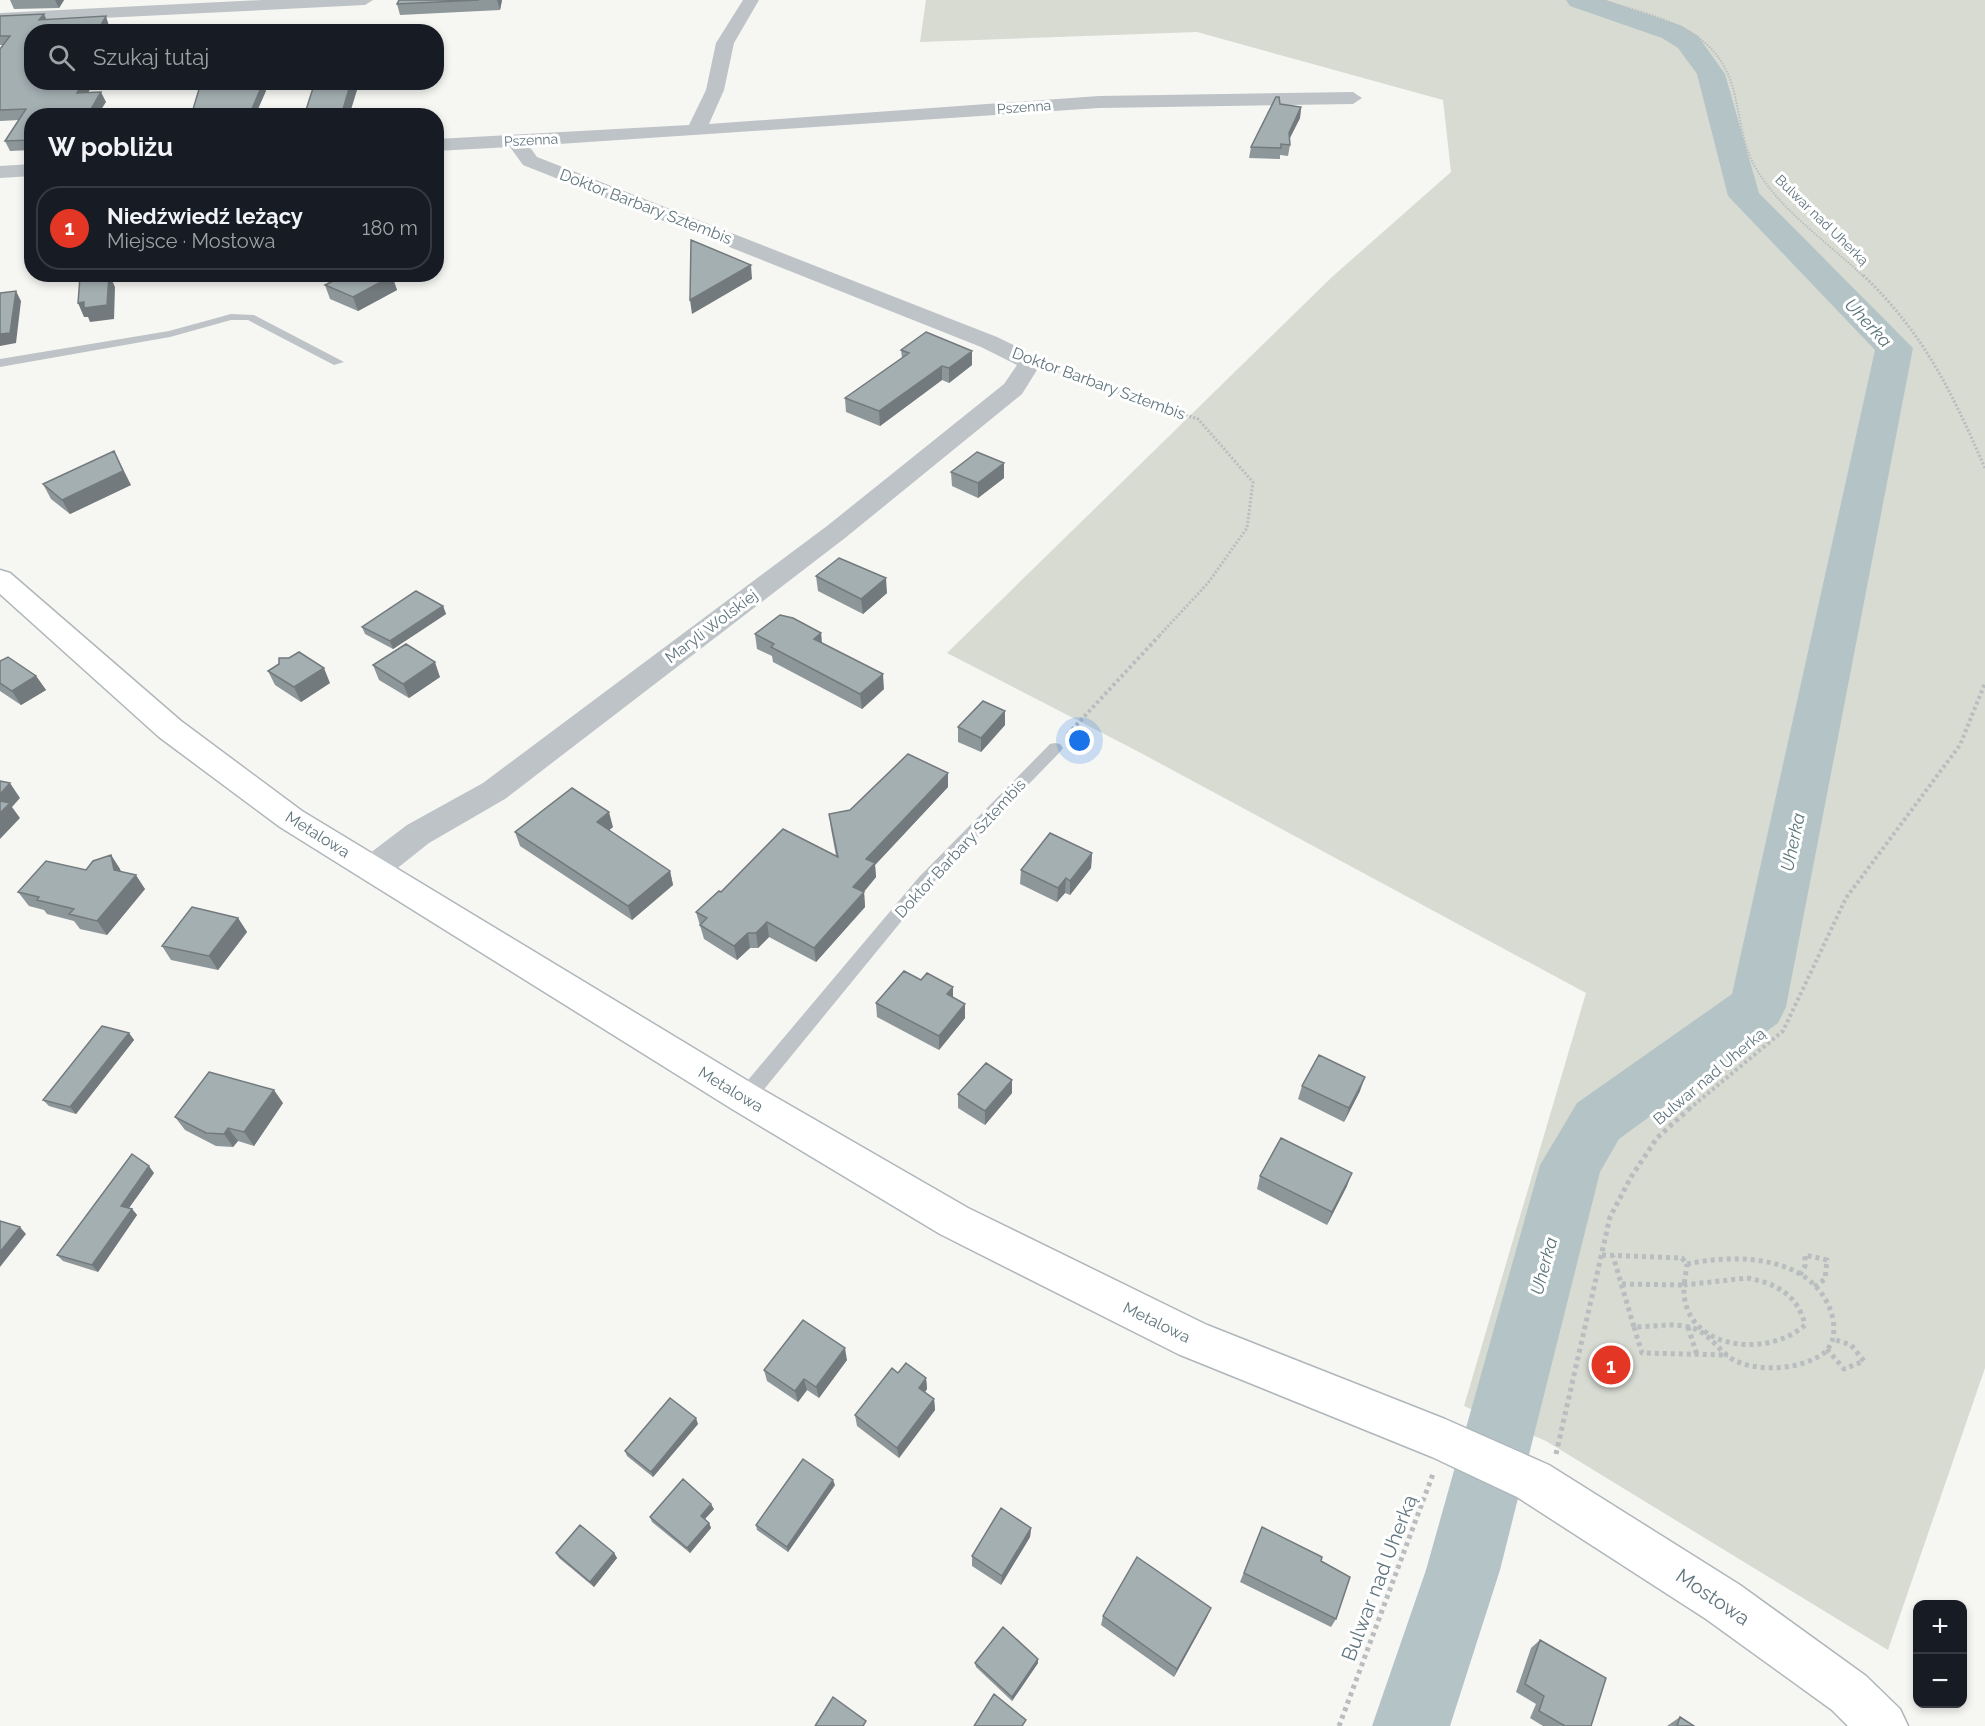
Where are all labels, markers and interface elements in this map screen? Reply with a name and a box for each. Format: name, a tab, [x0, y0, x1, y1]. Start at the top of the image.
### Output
search box	[24, 24, 444, 90]
icon: search	[45, 41, 78, 74]
text: Szukaj tutaj	[93, 44, 209, 70]
street label: Pszenna	[996, 97, 1052, 117]
street label: Pszenna	[503, 131, 559, 149]
text: W pobliżu	[48, 132, 173, 162]
street label: Doktor Barbary Sztembis	[557, 165, 735, 248]
street label: Bulwar nad Uherką	[1772, 171, 1872, 269]
text: Niedźwiedź leżący	[107, 203, 303, 229]
text: 1	[65, 216, 74, 240]
text: 180 m	[362, 216, 418, 240]
text: Miejsce · Mostowa	[107, 229, 275, 253]
water label: Uherka	[1841, 294, 1896, 352]
street label: Doktor Barbary Sztembis	[1010, 343, 1188, 424]
street label: Maryli Wolskiej	[661, 586, 761, 667]
your location	[1065, 726, 1094, 755]
street label: Doktor Barbary Sztembis	[891, 775, 1030, 922]
street label: Metalowa	[282, 807, 353, 862]
water label: Uherka	[1776, 811, 1809, 873]
street label: Bulwar nad Uherką	[1649, 1024, 1769, 1129]
street label: Metalowa	[695, 1063, 767, 1116]
water label: Uherka	[1526, 1234, 1561, 1297]
street label: Metalowa	[1120, 1298, 1193, 1347]
pin: 1	[1592, 1342, 1630, 1388]
street label: Bulwar nad Uherką	[1336, 1492, 1422, 1664]
street label: Mostowa	[1672, 1564, 1754, 1630]
map controls	[1913, 1600, 1967, 1708]
button: +	[1913, 1600, 1967, 1654]
button: −	[1913, 1654, 1967, 1708]

